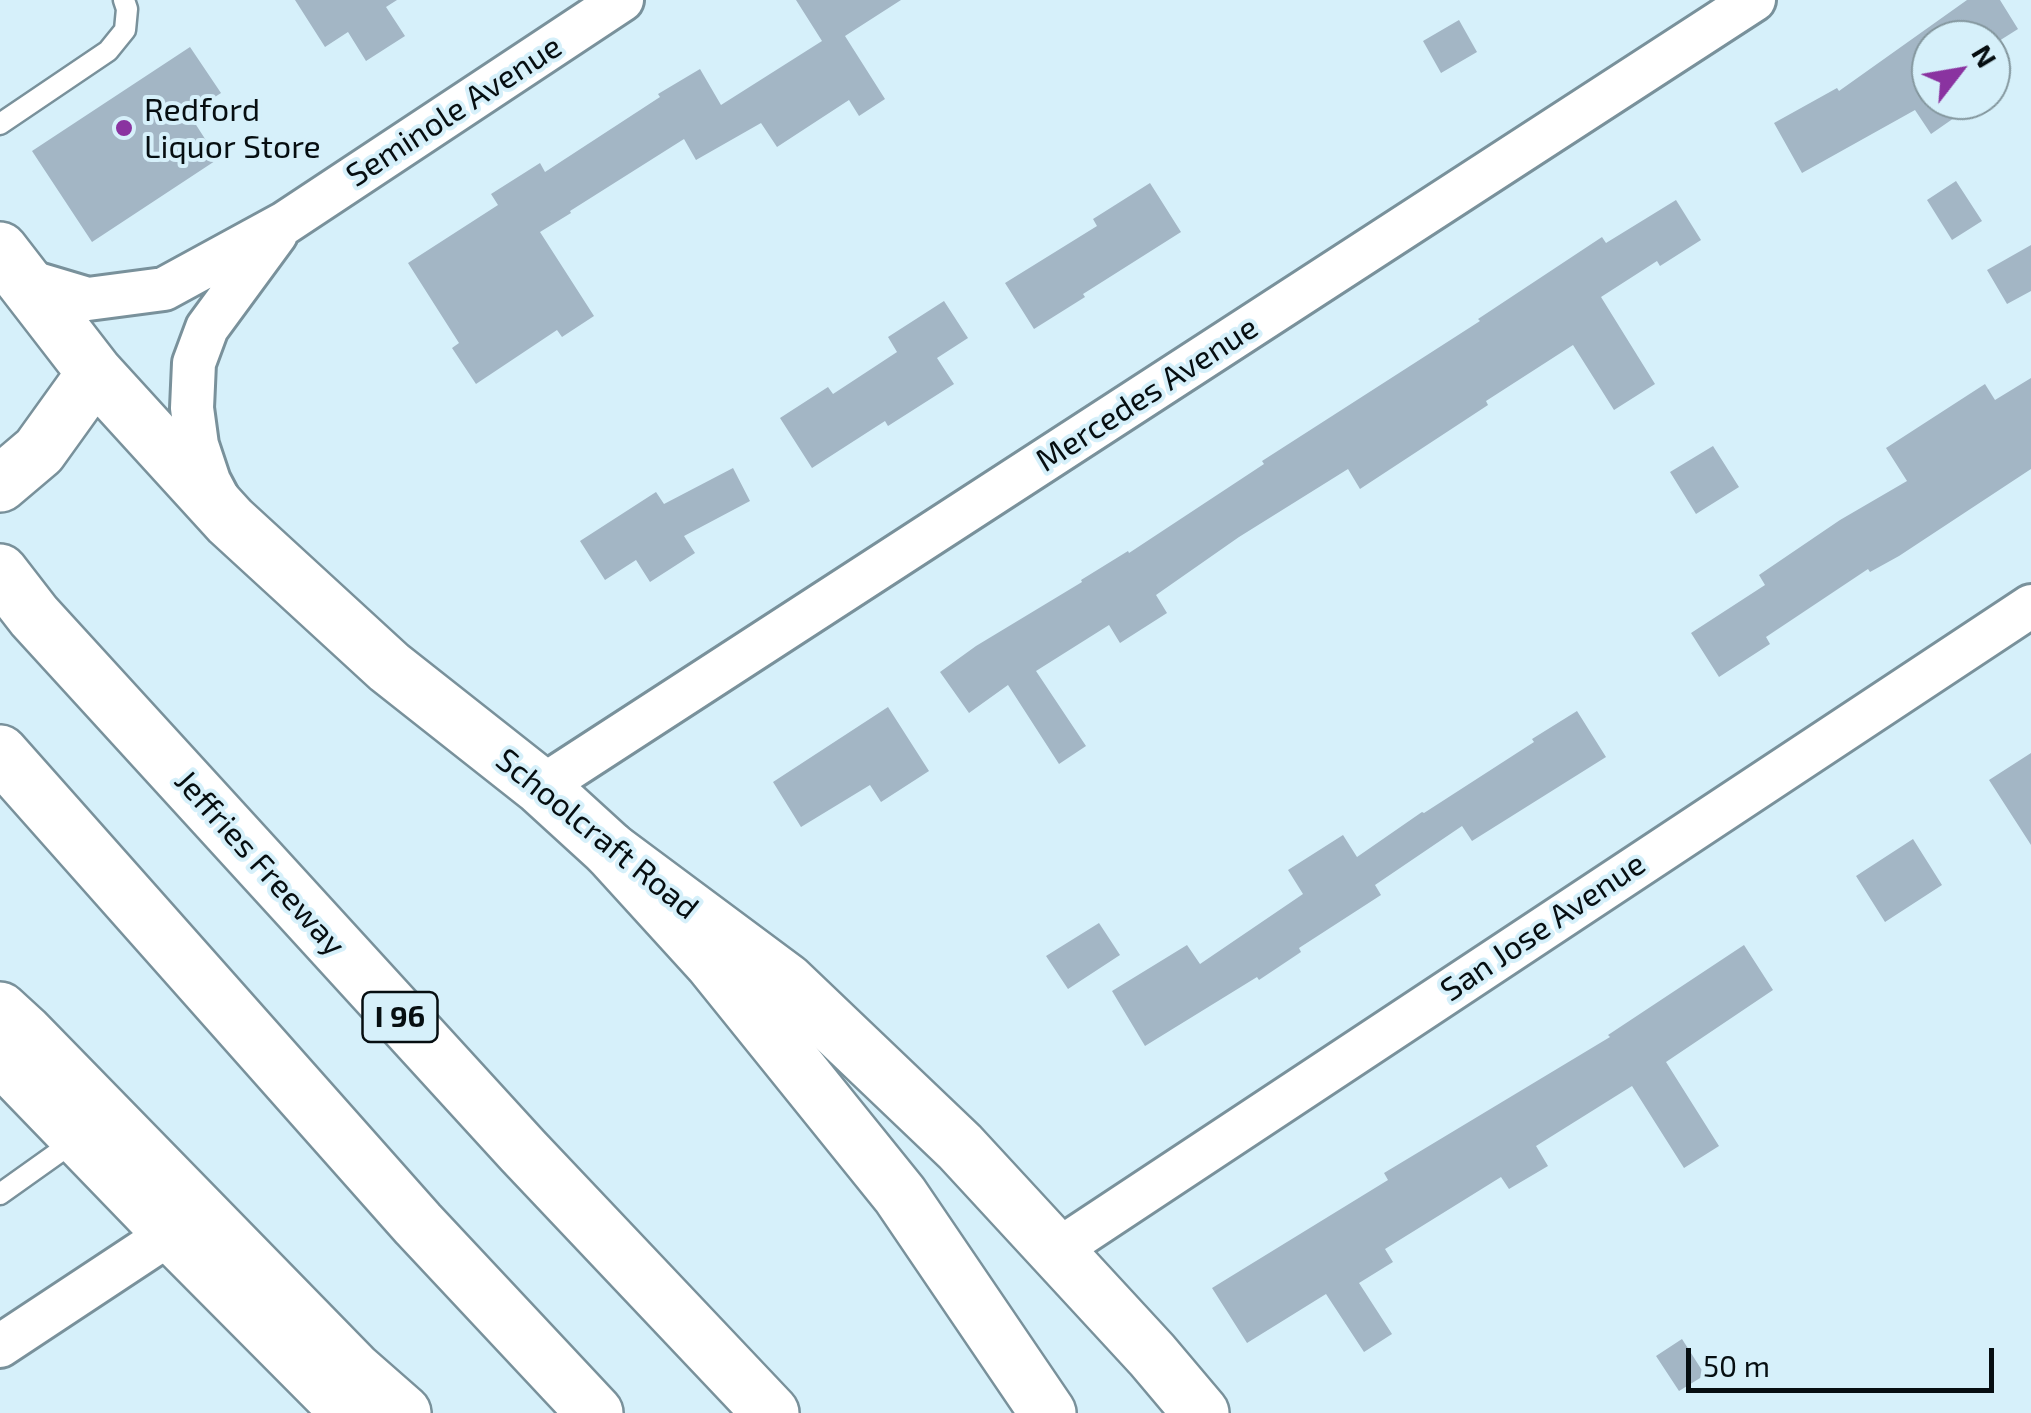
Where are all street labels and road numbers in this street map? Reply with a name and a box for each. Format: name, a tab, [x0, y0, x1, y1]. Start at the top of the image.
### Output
street label: Seminole Avenue	[339, 27, 569, 195]
street label: Mercedes Avenue	[1029, 308, 1265, 480]
street label: Schoolcraft Road	[488, 741, 706, 927]
street label: Jeffries Freeway	[167, 762, 353, 964]
street label: San Jose Avenue	[1434, 845, 1652, 1009]
road number: I 96	[362, 992, 438, 1042]

